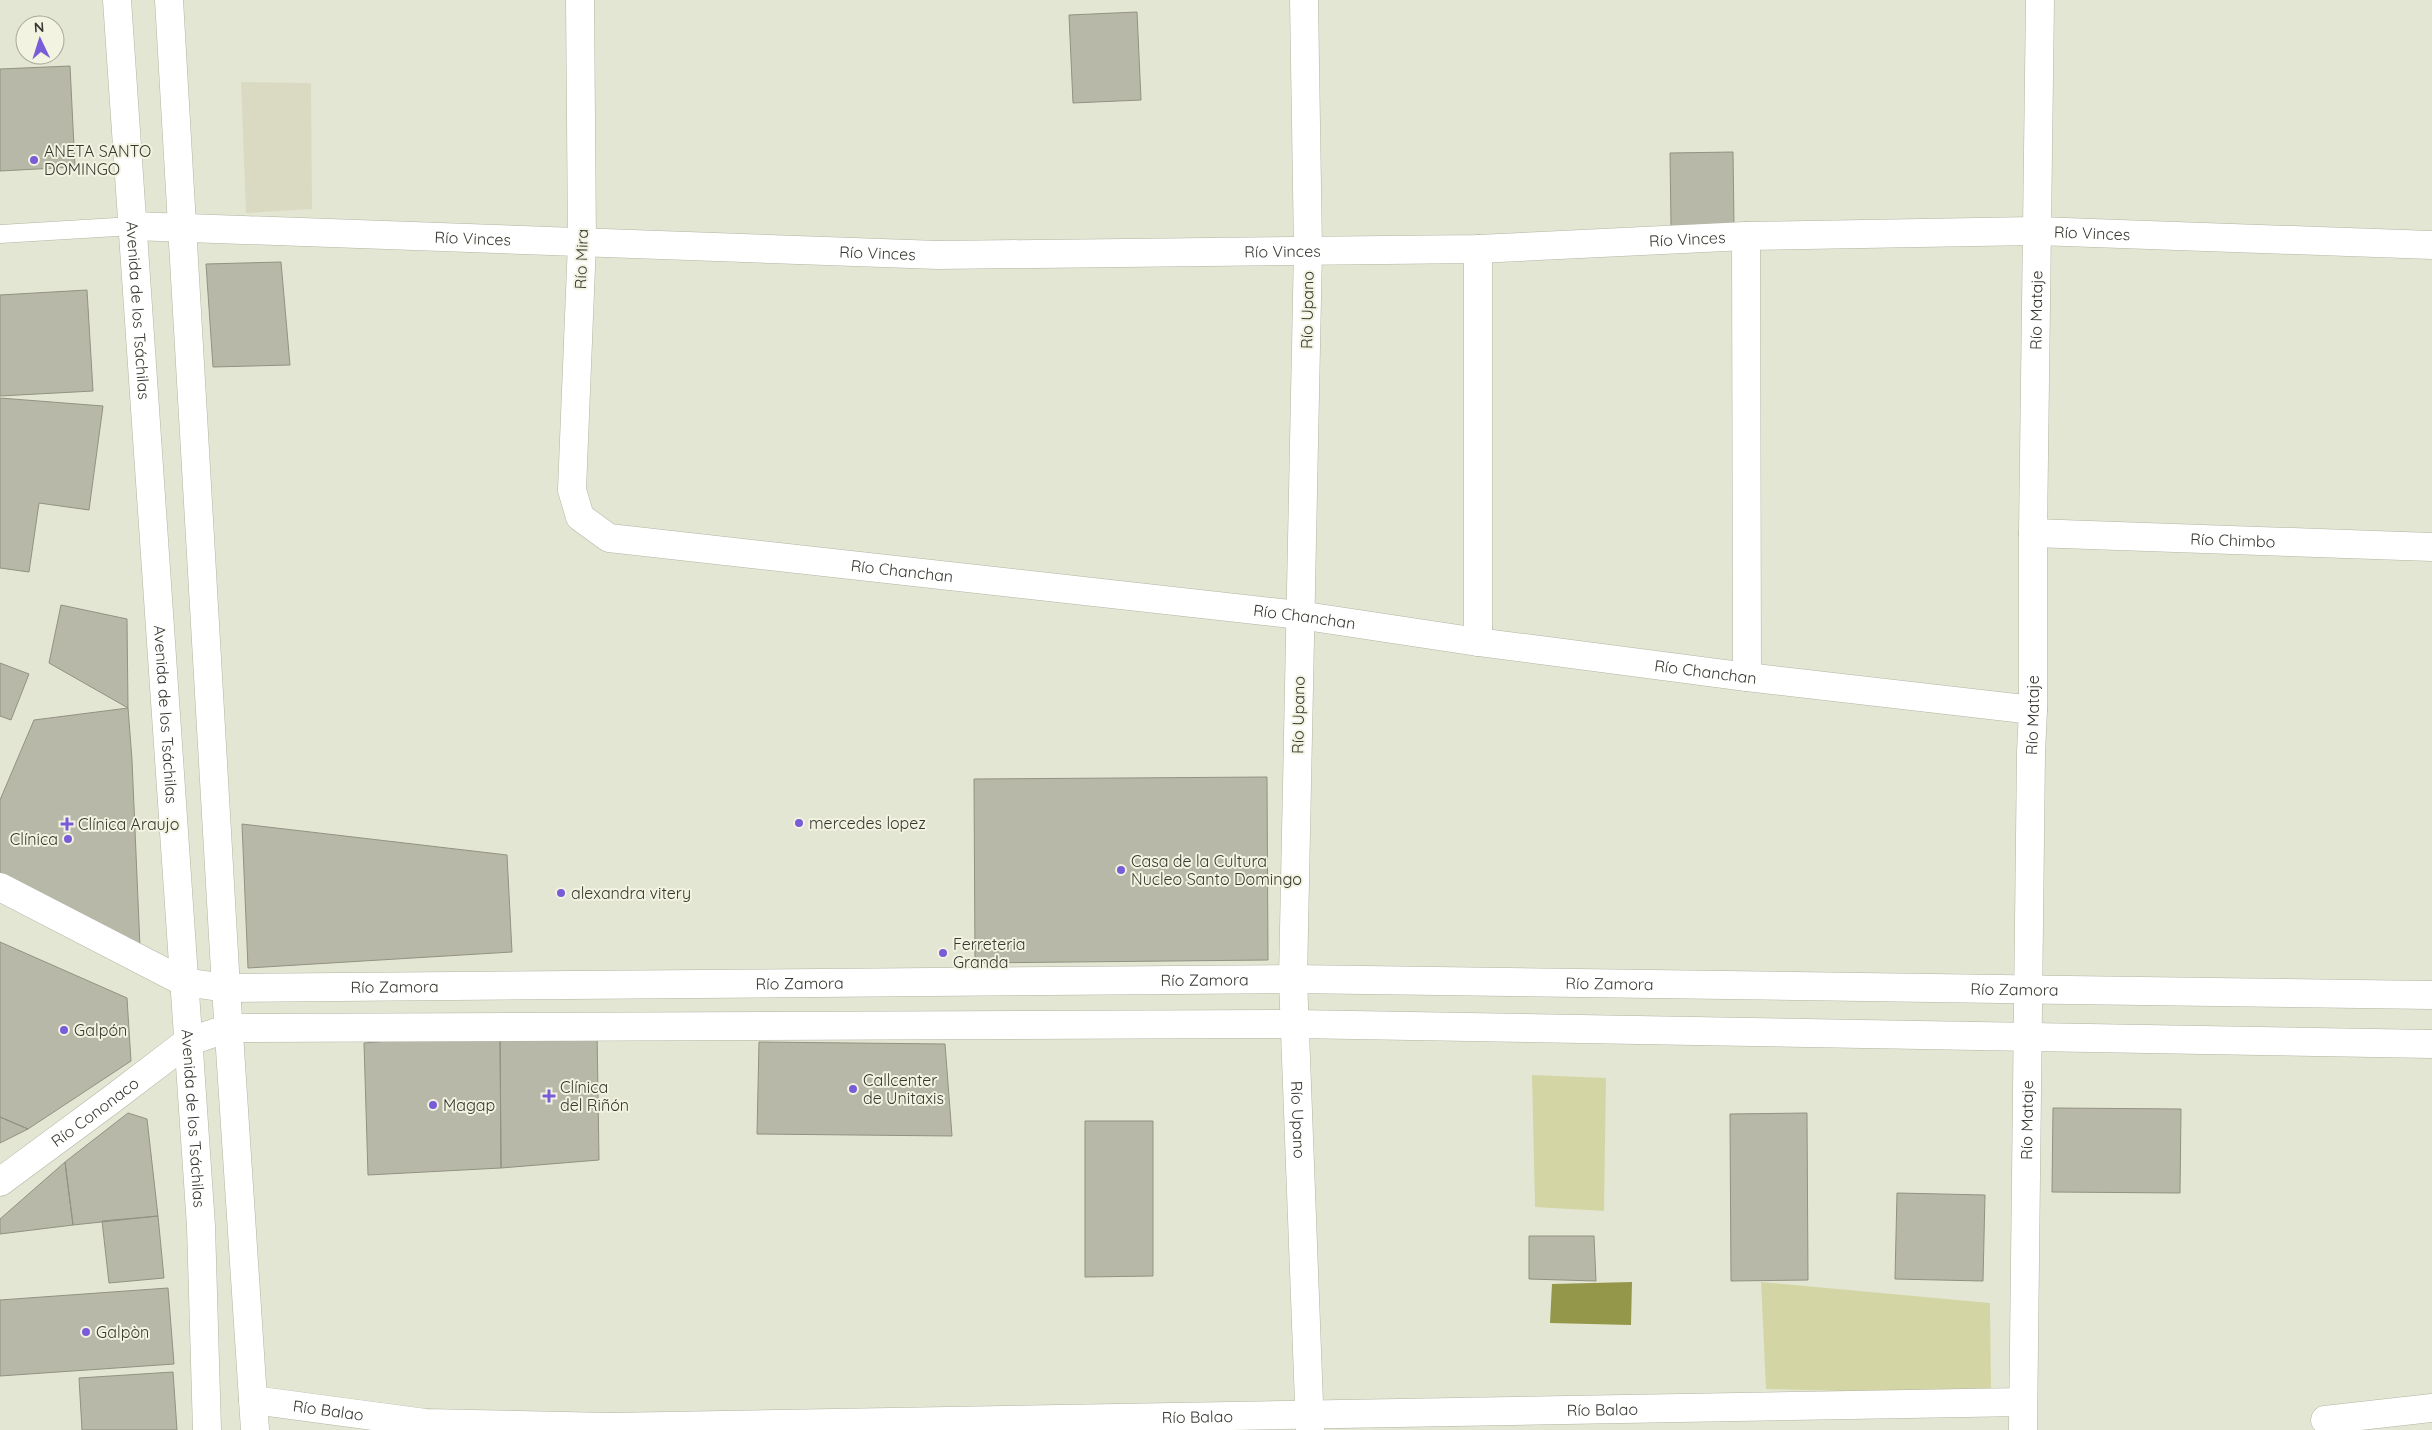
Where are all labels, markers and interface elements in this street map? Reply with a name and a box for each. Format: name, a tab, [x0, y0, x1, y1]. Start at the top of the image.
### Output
north arrow	[15, 15, 65, 65]
text: N	[33, 18, 45, 36]
place label: ANETA SANTO DOMINGO	[44, 141, 151, 179]
marker: ANETA SANTO DOMINGO	[28, 154, 40, 166]
street label: Avenida de los Tsáchilas	[122, 220, 154, 400]
street label: Río Vinces	[2054, 222, 2131, 244]
street label: Río Vinces	[434, 227, 511, 250]
street label: Río Vinces	[1649, 227, 1726, 251]
street label: Río Mira	[570, 228, 592, 290]
street label: Río Vinces	[839, 241, 916, 264]
street label: Río Vinces	[1244, 241, 1321, 262]
street label: Río Mataje	[2025, 270, 2046, 350]
street label: Río Upano	[1296, 271, 1318, 349]
street label: Río Chimbo	[2190, 529, 2276, 552]
street label: Río Chanchan	[850, 555, 954, 586]
street label: Río Chanchan	[1252, 600, 1357, 633]
street label: Avenida de los Tsáchilas	[150, 624, 182, 804]
street label: Río Chanchan	[1653, 655, 1758, 688]
street label: Río Mataje	[2021, 675, 2043, 755]
street label: Río Upano	[1287, 676, 1309, 754]
place label: mercedes lopez	[809, 813, 926, 833]
place label: Clínica Araujo	[78, 814, 180, 834]
marker: Clínica Araujo	[60, 817, 74, 831]
marker: mercedes lopez	[793, 817, 805, 829]
place label: Clínica	[10, 829, 58, 849]
marker: Clínica	[62, 833, 74, 845]
place label: Casa de la Cultura Nucleo Santo Domingo	[1131, 851, 1302, 889]
marker: Casa de la Cultura Nucleo Santo Domingo	[1115, 864, 1127, 876]
place label: alexandra vitery	[571, 883, 691, 903]
marker: alexandra vitery	[555, 887, 567, 899]
place label: Ferreteria Granda	[953, 934, 1026, 972]
marker: Ferreteria Granda	[937, 947, 949, 959]
street label: Río Zamora	[1160, 969, 1249, 990]
street label: Río Zamora	[755, 973, 844, 994]
street label: Río Zamora	[1565, 973, 1654, 994]
street label: Río Zamora	[350, 976, 439, 997]
street label: Río Zamora	[1970, 979, 2059, 1000]
place label: Galpón	[74, 1020, 127, 1040]
marker: Galpón	[58, 1024, 70, 1036]
street label: Avenida de los Tsáchilas	[178, 1028, 210, 1208]
place label: Callcenter de Unitaxis	[863, 1070, 944, 1108]
street label: Río Cononaco	[47, 1073, 143, 1151]
place label: Clínica del Riñón	[560, 1077, 629, 1115]
street label: Río Upano	[1287, 1080, 1310, 1159]
street label: Río Mataje	[2016, 1080, 2037, 1160]
marker: Callcenter de Unitaxis	[847, 1083, 859, 1095]
marker: Clínica del Riñón	[542, 1089, 556, 1103]
place label: Magap	[443, 1095, 495, 1115]
marker: Magap	[427, 1099, 439, 1111]
place label: Galpòn	[96, 1322, 149, 1342]
marker: Galpòn	[80, 1326, 92, 1338]
street label: Río Balao	[292, 1395, 365, 1425]
street label: Río Balao	[1566, 1399, 1638, 1420]
street label: Río Balao	[1161, 1406, 1233, 1427]

